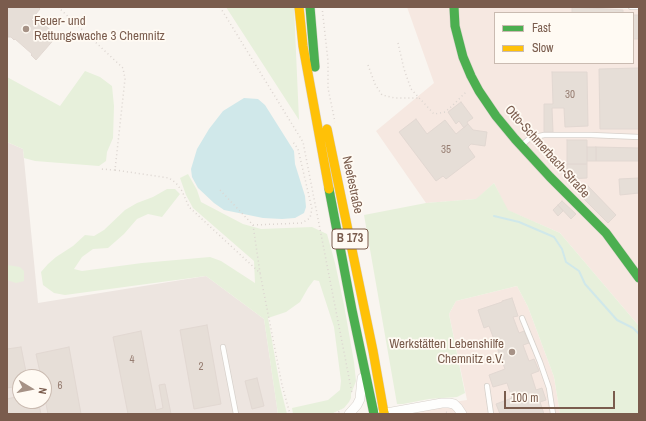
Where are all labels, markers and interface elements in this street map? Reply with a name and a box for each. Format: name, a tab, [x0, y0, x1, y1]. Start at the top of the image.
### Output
legend	[494, 12, 634, 64]
place label: Feuer- und Rettungswache 3 Chemnitz	[34, 14, 165, 45]
text: Fast	[532, 20, 551, 36]
marker: Feuer- und Rettungswache 3 Chemnitz	[21, 24, 31, 34]
text: Slow	[532, 40, 553, 56]
house number: 30	[565, 88, 575, 102]
street label: Otto-Schmerbach-Straße	[501, 103, 593, 201]
house number: 35	[441, 143, 451, 157]
street label: Neefestraße	[338, 155, 366, 215]
road number: B 173	[332, 229, 368, 249]
place label: Werkstätten Lebenshilfe Chemnitz e.V.	[389, 337, 504, 368]
marker: Werkstätten Lebenshilfe Chemnitz e.V.	[507, 347, 517, 357]
house number: 4	[129, 353, 135, 367]
house number: 2	[198, 360, 204, 374]
north arrow	[12, 369, 52, 409]
house number: 6	[57, 379, 63, 393]
scale bar	[506, 383, 617, 409]
text: N	[35, 386, 50, 395]
text: 100 m	[511, 390, 538, 406]

